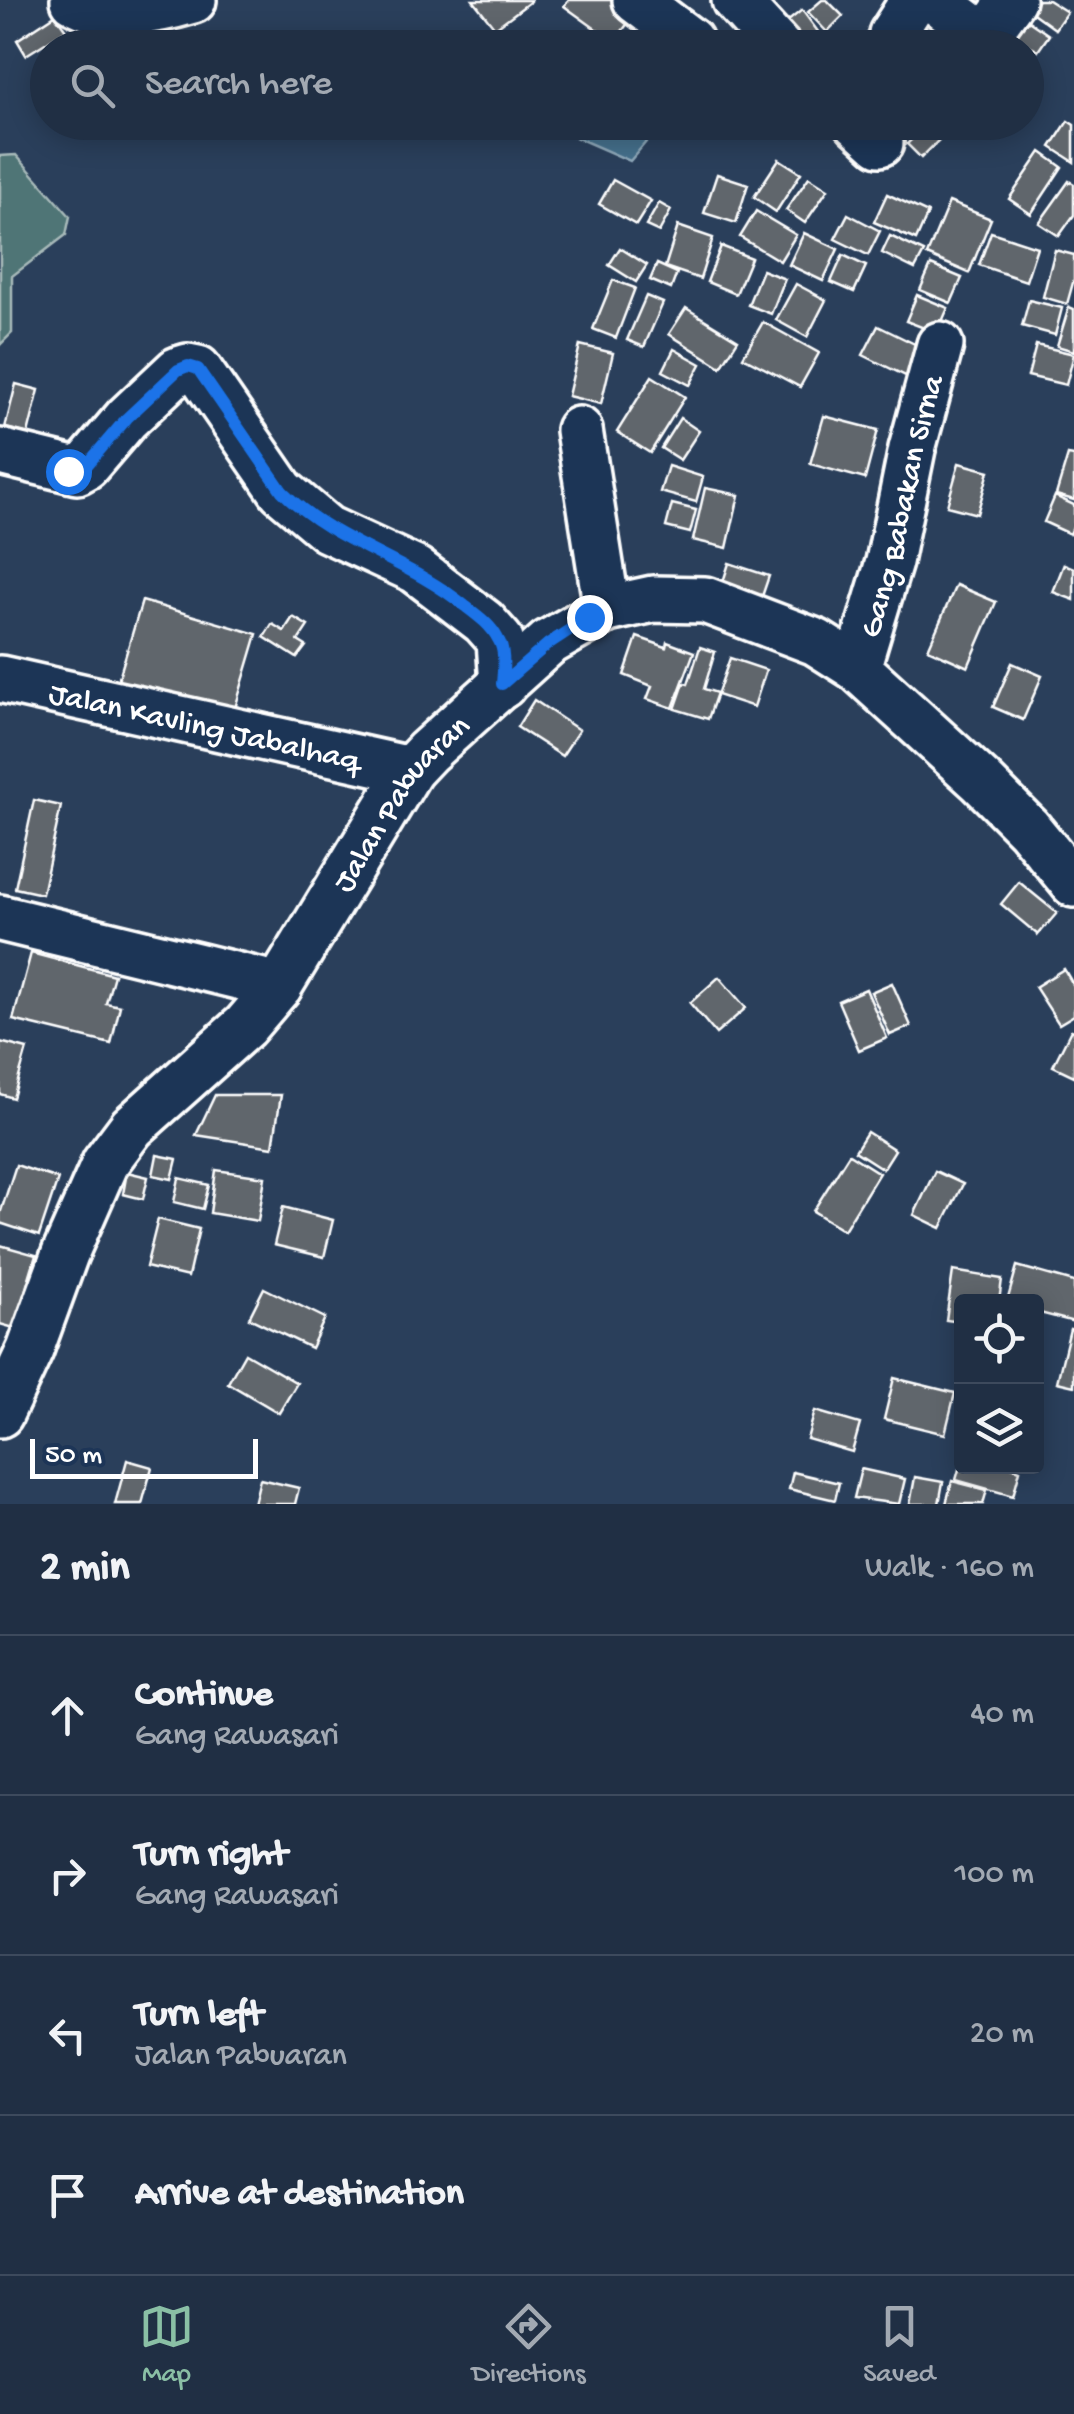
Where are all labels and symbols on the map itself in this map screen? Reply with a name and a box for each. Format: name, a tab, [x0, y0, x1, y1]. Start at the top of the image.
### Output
street label: Gang Babakan Sirna	[853, 371, 955, 643]
route start	[46, 449, 92, 495]
route end	[567, 595, 613, 641]
street label: Jalan Kavling Jabalhaq	[45, 676, 368, 783]
street label: Jalan Pabuaran	[327, 709, 480, 900]
scale bar	[30, 1434, 258, 1478]

